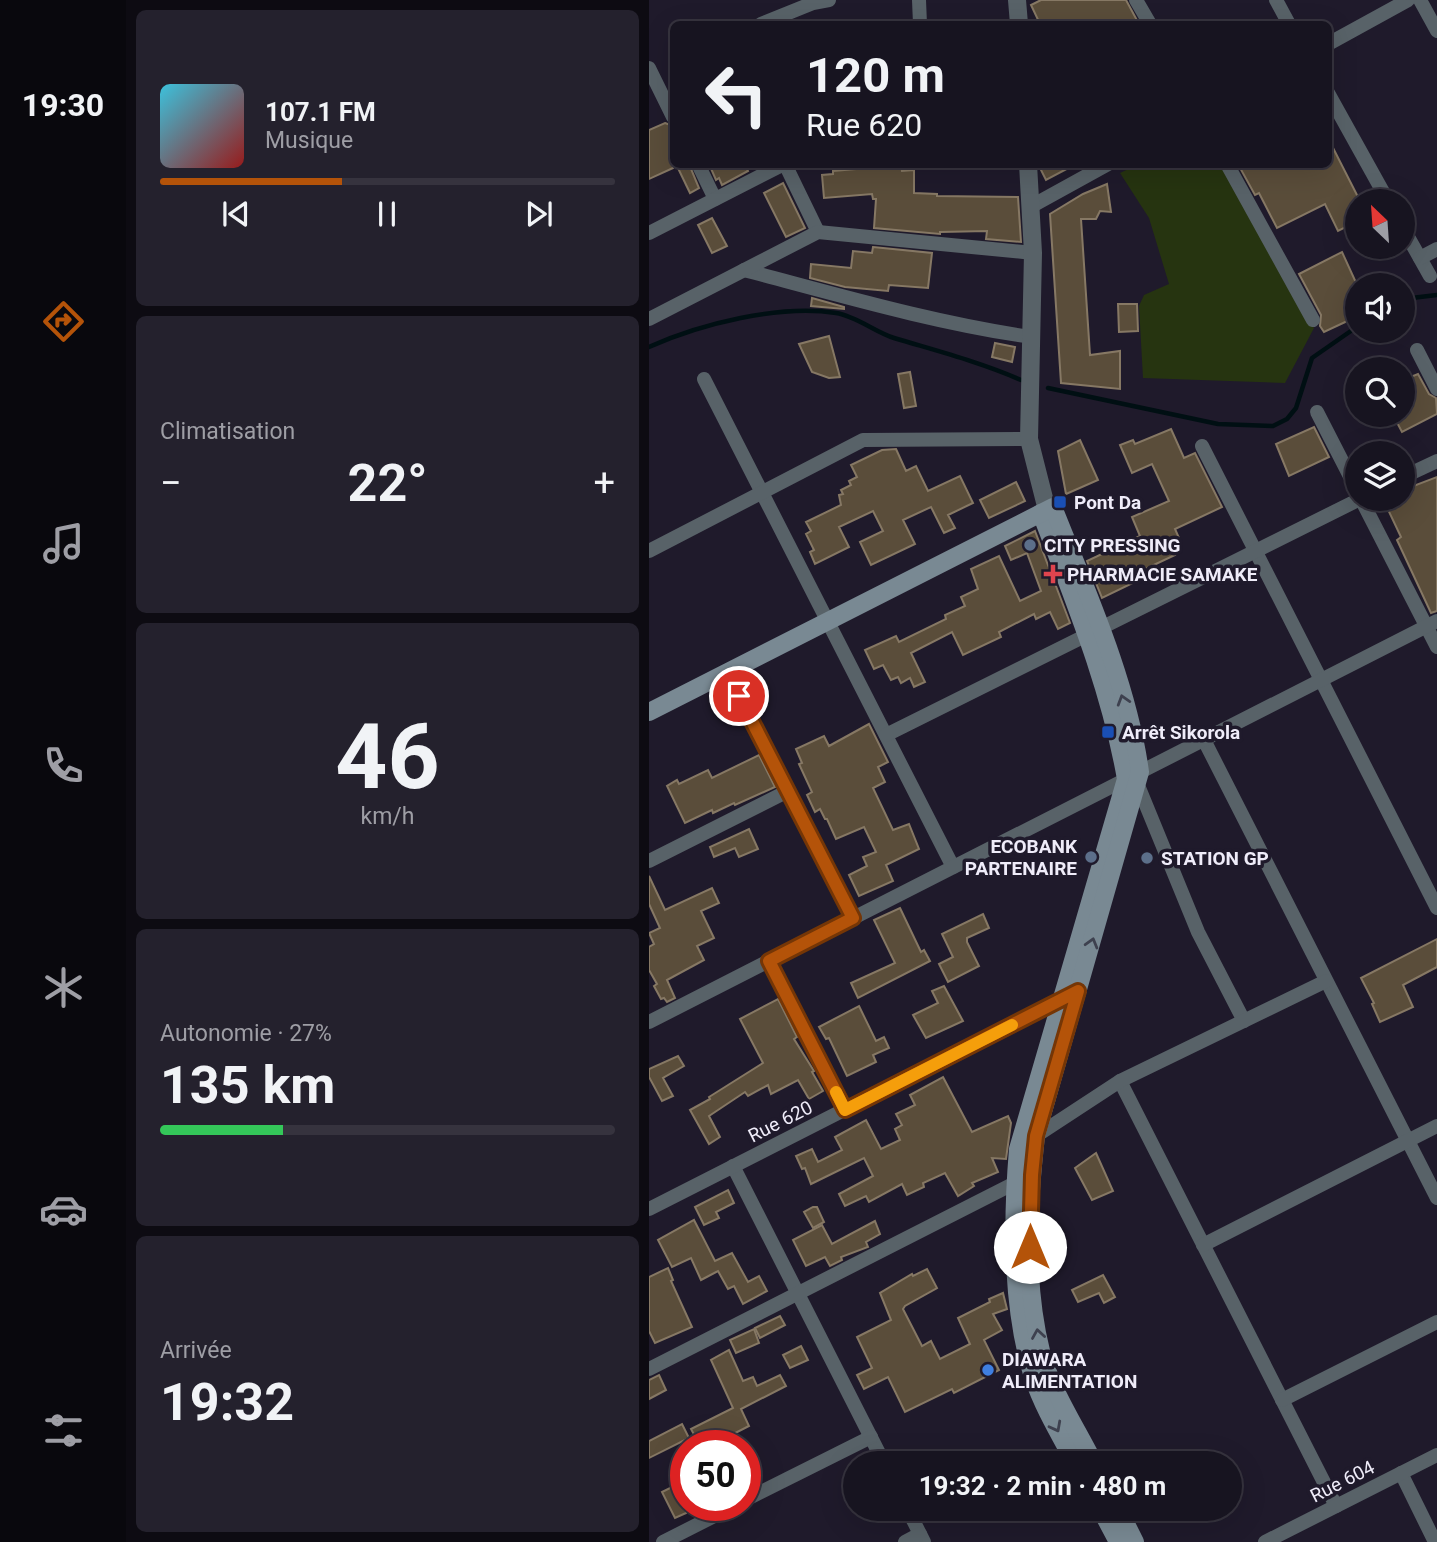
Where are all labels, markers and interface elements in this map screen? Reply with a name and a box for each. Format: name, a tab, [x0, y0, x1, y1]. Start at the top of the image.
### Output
text: 120 m	[806, 47, 945, 104]
icon: left	[691, 49, 782, 140]
text: 19:30	[22, 86, 104, 124]
text: 107.1 FM	[265, 97, 376, 127]
text: Rue 620	[806, 106, 922, 144]
text: Musique	[265, 127, 353, 154]
north arrow	[1345, 189, 1415, 259]
map controls	[1345, 189, 1415, 511]
icon: previous	[217, 195, 255, 233]
icon: pause	[368, 195, 406, 233]
icon: next	[520, 195, 558, 233]
button: sound	[1345, 273, 1415, 343]
icon: directions	[39, 297, 88, 346]
button: search	[1345, 357, 1415, 427]
text: Climatisation	[160, 418, 295, 445]
button: layers	[1345, 441, 1415, 511]
text: 22°	[348, 453, 428, 514]
text: −	[160, 461, 182, 505]
text: +	[593, 461, 615, 505]
place label: Pont Da	[1074, 491, 1141, 514]
marker: Pont Da	[1052, 494, 1068, 510]
icon: music	[39, 519, 88, 568]
place label: CITY PRESSING	[1044, 534, 1181, 557]
marker: CITY PRESSING	[1022, 537, 1038, 553]
place label: PHARMACIE SAMAKE	[1067, 563, 1258, 586]
marker: PHARMACIE SAMAKE	[1045, 566, 1061, 582]
pin	[709, 666, 769, 726]
icon: arrive	[720, 677, 758, 715]
one-way arrow	[1117, 695, 1132, 707]
text: 46	[335, 704, 440, 810]
place label: Arrêt Sikorola	[1122, 721, 1240, 744]
marker: Arrêt Sikorola	[1100, 724, 1116, 740]
icon: phone	[39, 741, 88, 790]
text: km/h	[361, 803, 415, 830]
place label: ECOBANK PARTENAIRE	[965, 835, 1078, 880]
place label: STATION GP	[1161, 847, 1269, 870]
marker: ECOBANK PARTENAIRE	[1083, 849, 1099, 865]
marker: STATION GP	[1139, 850, 1155, 866]
one-way arrow	[1084, 938, 1099, 950]
icon: climate	[39, 963, 88, 1012]
text: Autonomie · 27%	[160, 1020, 332, 1047]
text: 135 km	[160, 1055, 335, 1116]
street label: Rue 620	[744, 1096, 816, 1147]
icon: car	[39, 1185, 88, 1234]
position arrow	[993, 1210, 1067, 1284]
one-way arrow	[1031, 1328, 1046, 1339]
text: Arrivée	[160, 1337, 232, 1364]
place label: DIAWARA ALIMENTATION	[1002, 1348, 1137, 1393]
marker: DIAWARA ALIMENTATION	[980, 1362, 996, 1378]
text: 19:32	[160, 1372, 294, 1433]
icon: filters	[39, 1406, 88, 1455]
one-way arrow	[1048, 1419, 1061, 1432]
speed limit sign: 50	[670, 1430, 761, 1521]
street label: Rue 604	[1306, 1455, 1378, 1507]
text: 19:32 · 2 min · 480 m	[919, 1471, 1166, 1501]

